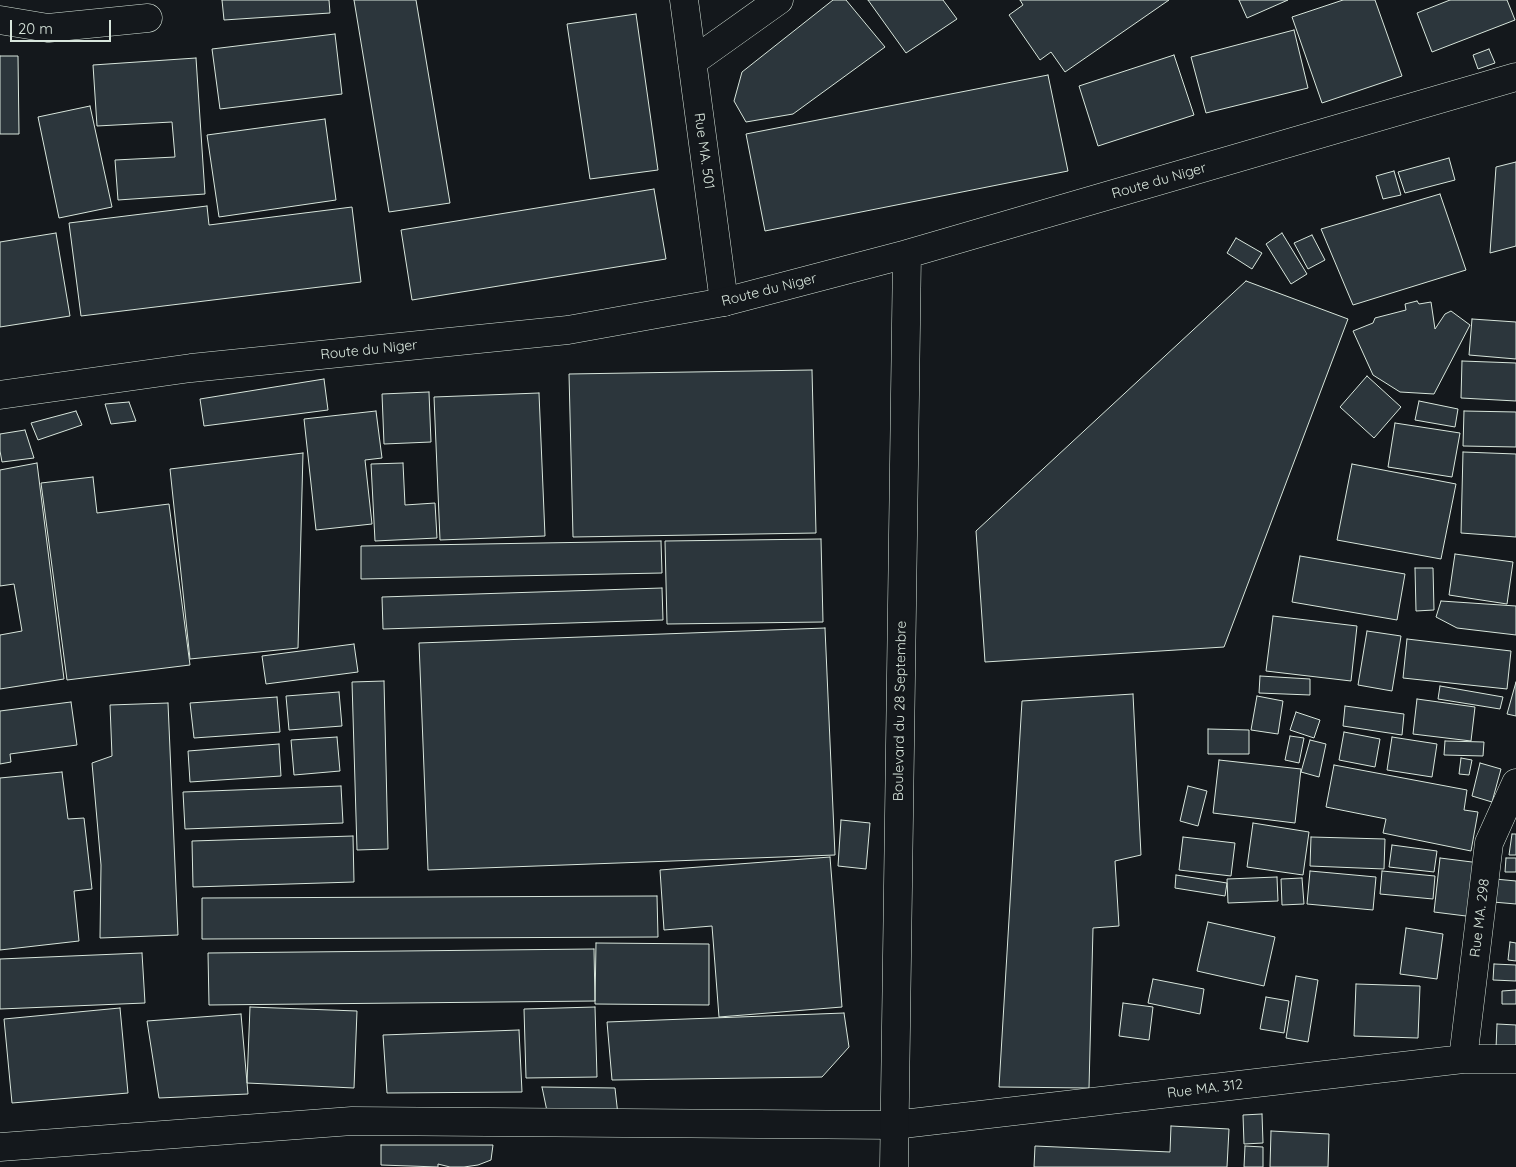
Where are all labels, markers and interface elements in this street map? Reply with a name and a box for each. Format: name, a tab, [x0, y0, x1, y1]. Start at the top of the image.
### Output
scale bar	[12, 10, 114, 42]
text: 20 m	[18, 19, 53, 38]
street label: Rue MA. 501	[690, 112, 718, 190]
street label: Route du Niger	[1110, 159, 1208, 203]
street label: Route du Niger	[720, 270, 818, 310]
street label: Route du Niger	[320, 337, 418, 363]
street label: Boulevard du 28 Septembre	[890, 621, 910, 801]
street label: Rue MA. 298	[1467, 878, 1493, 958]
street label: Rue MA. 312	[1166, 1076, 1244, 1102]

